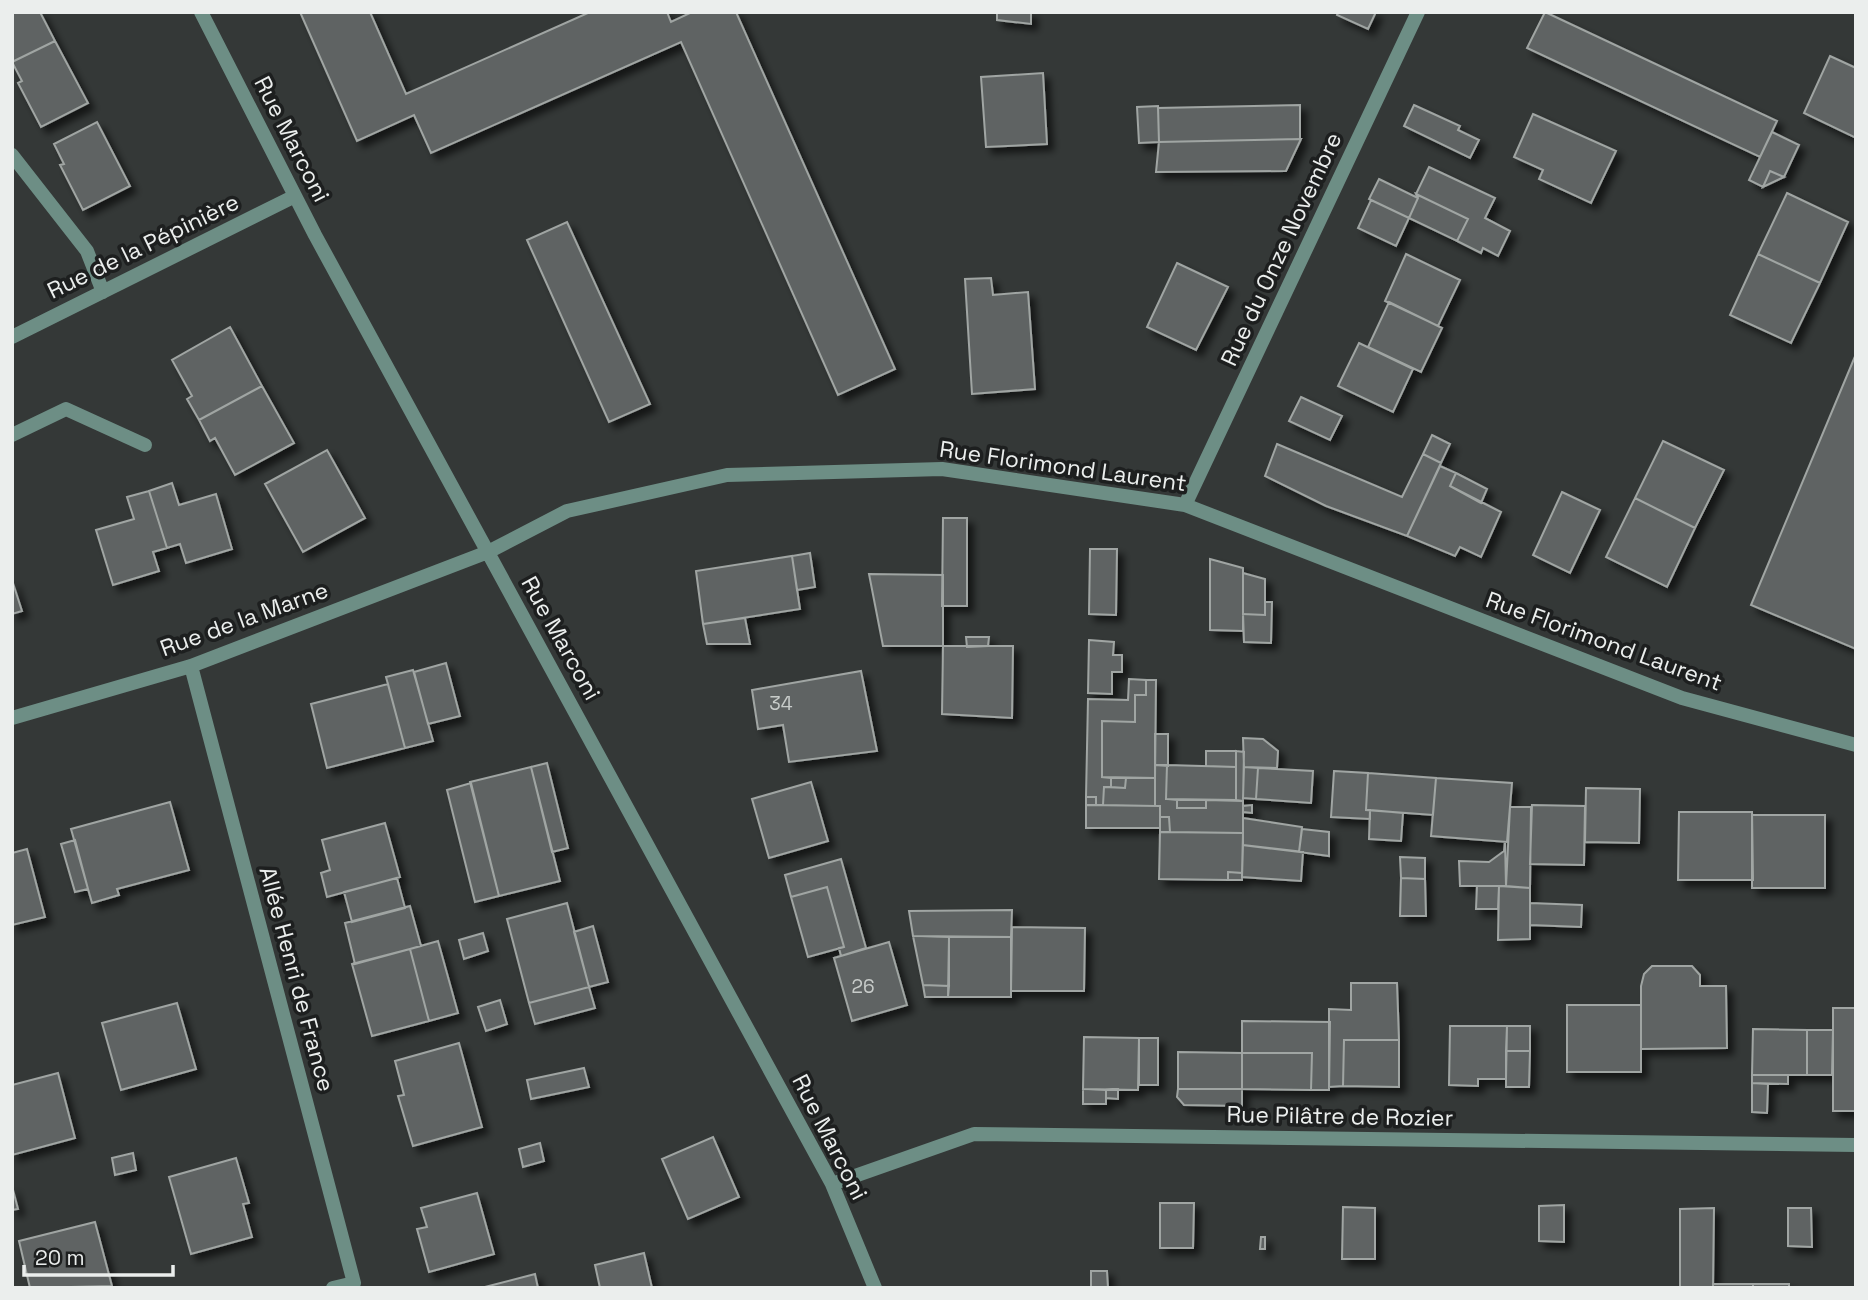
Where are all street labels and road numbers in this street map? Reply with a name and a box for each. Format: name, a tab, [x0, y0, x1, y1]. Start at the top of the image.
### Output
street label: Rue Marconi	[247, 71, 337, 207]
street label: Rue du Onze Novembre	[1214, 127, 1348, 371]
street label: Rue de la Pépinière	[42, 186, 244, 306]
street label: Rue Florimond Laurent	[937, 434, 1189, 498]
street label: Rue Marconi	[515, 571, 607, 705]
street label: Rue de la Marne	[156, 575, 332, 663]
street label: Rue Florimond Laurent	[1482, 584, 1726, 698]
street label: Allée Henri de France	[253, 863, 341, 1095]
street label: Rue Marconi	[785, 1069, 875, 1205]
street label: Rue Pilâtre de Rozier	[1226, 1099, 1454, 1133]

